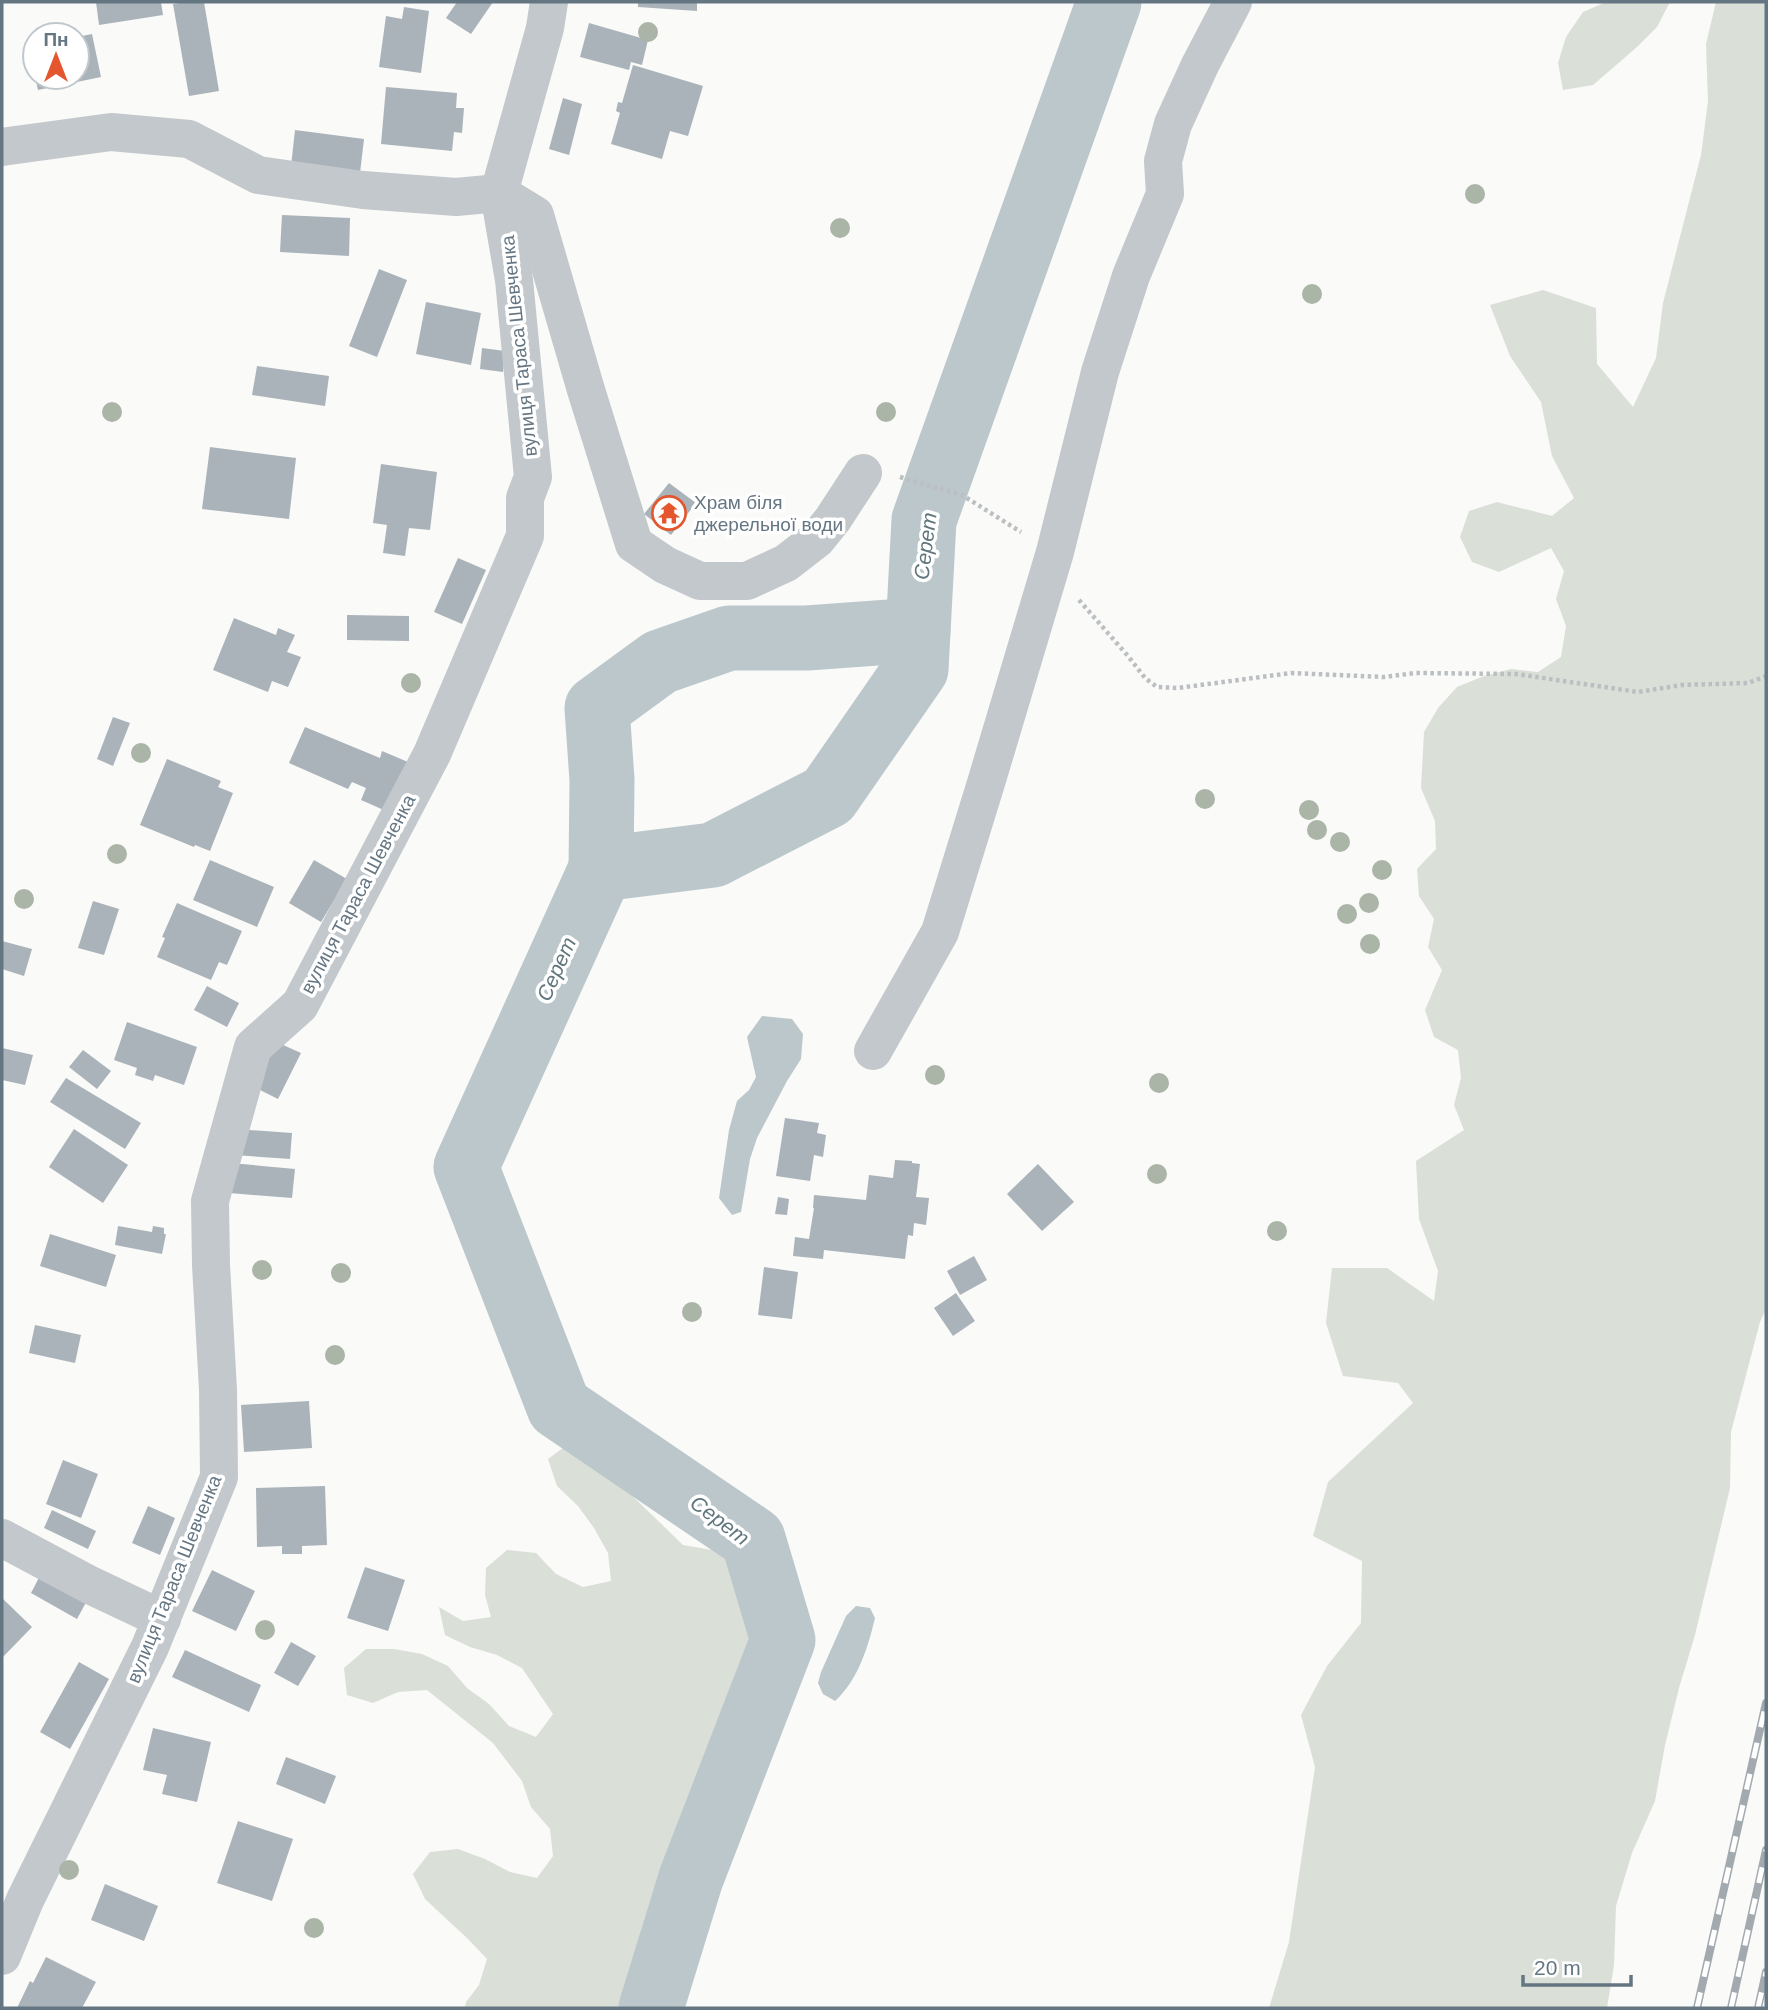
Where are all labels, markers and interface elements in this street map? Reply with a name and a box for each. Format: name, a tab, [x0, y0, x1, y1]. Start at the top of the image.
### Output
north arrow	[21, 21, 91, 91]
text: Пн	[43, 29, 69, 50]
street label: вулиця Тараса Шевченка	[497, 234, 541, 458]
place label: Храм біля джерельної води	[694, 492, 843, 535]
temple icon: Храм біля джерельної води	[650, 494, 688, 532]
water label: Серет	[909, 511, 941, 581]
street label: вулиця Тараса Шевченка	[297, 791, 420, 997]
water label: Серет	[532, 934, 580, 1004]
street label: вулиця Тараса Шевченка	[123, 1472, 226, 1686]
water label: Серет	[686, 1491, 754, 1549]
scale bar	[1523, 1944, 1632, 1988]
text: 20 m	[1534, 1956, 1581, 1979]

